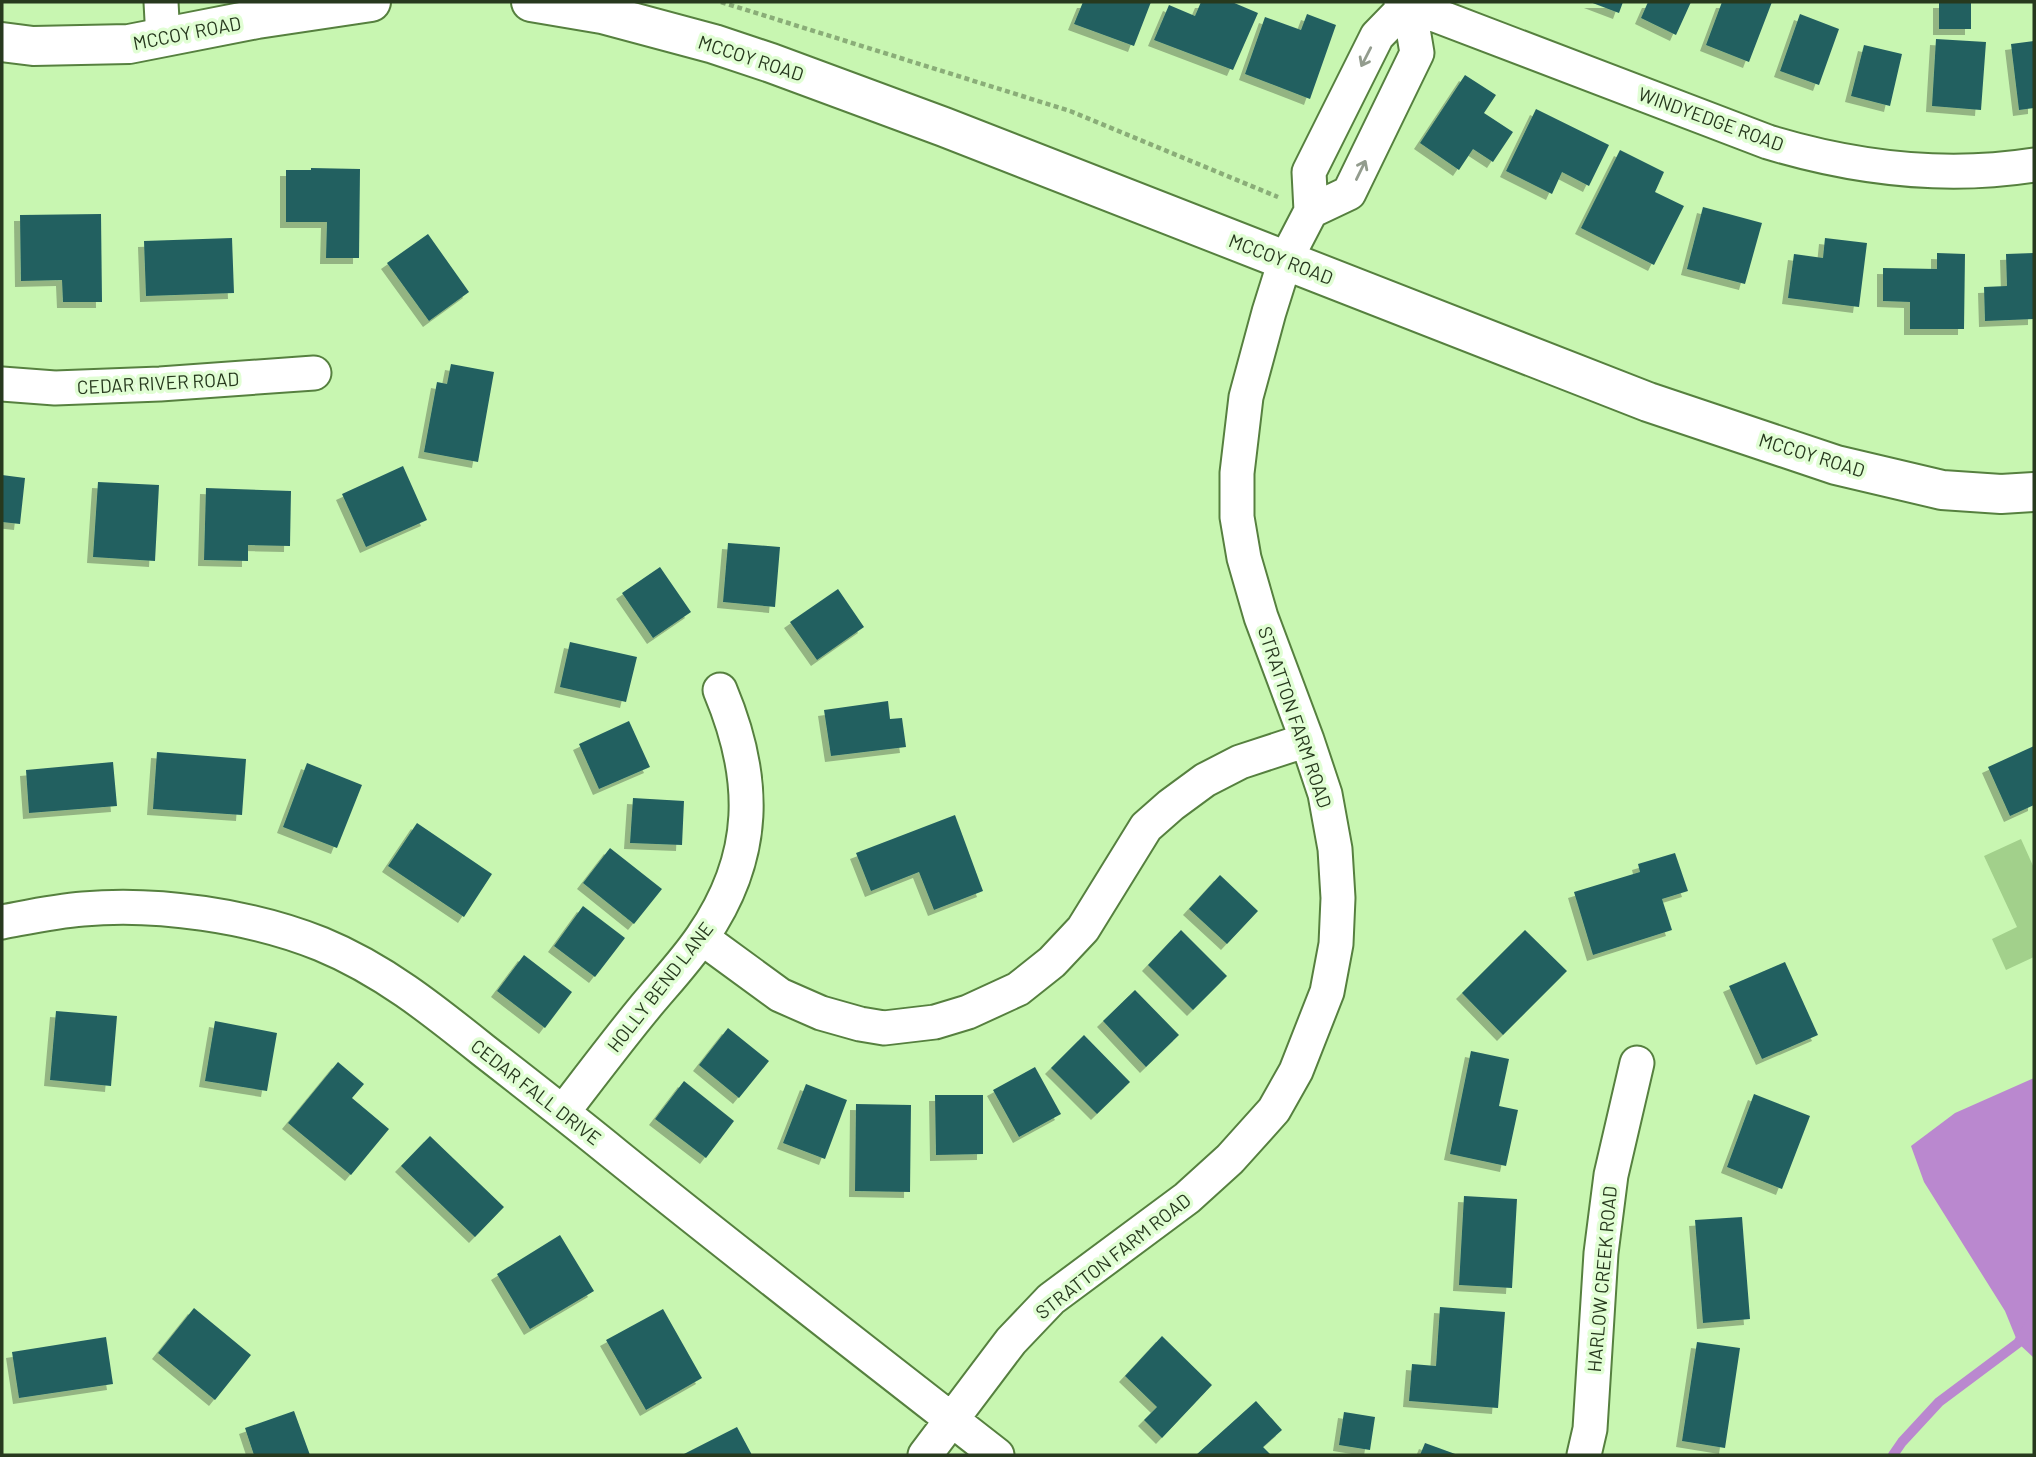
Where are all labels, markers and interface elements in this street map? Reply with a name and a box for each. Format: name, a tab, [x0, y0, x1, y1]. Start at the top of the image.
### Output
street label: MCCOY ROAD	[131, 11, 243, 54]
street label: MCCOY ROAD	[696, 30, 807, 85]
one-way arrow	[1359, 46, 1373, 67]
street label: WINDYEDGE ROAD	[1635, 82, 1787, 155]
one-way arrow	[1354, 160, 1368, 181]
street label: MCCOY ROAD	[1226, 228, 1336, 289]
street label: CEDAR RIVER ROAD	[76, 367, 240, 398]
street label: MCCOY ROAD	[1756, 428, 1868, 482]
street label: STRATTON FARM ROAD	[1254, 623, 1337, 811]
street label: HOLLY BEND LANE	[602, 917, 718, 1056]
street label: CEDAR FALL DRIVE	[467, 1034, 606, 1150]
street label: HARLOW CREEK ROAD	[1582, 1185, 1621, 1373]
street label: STRATTON FARM ROAD	[1031, 1188, 1195, 1323]

